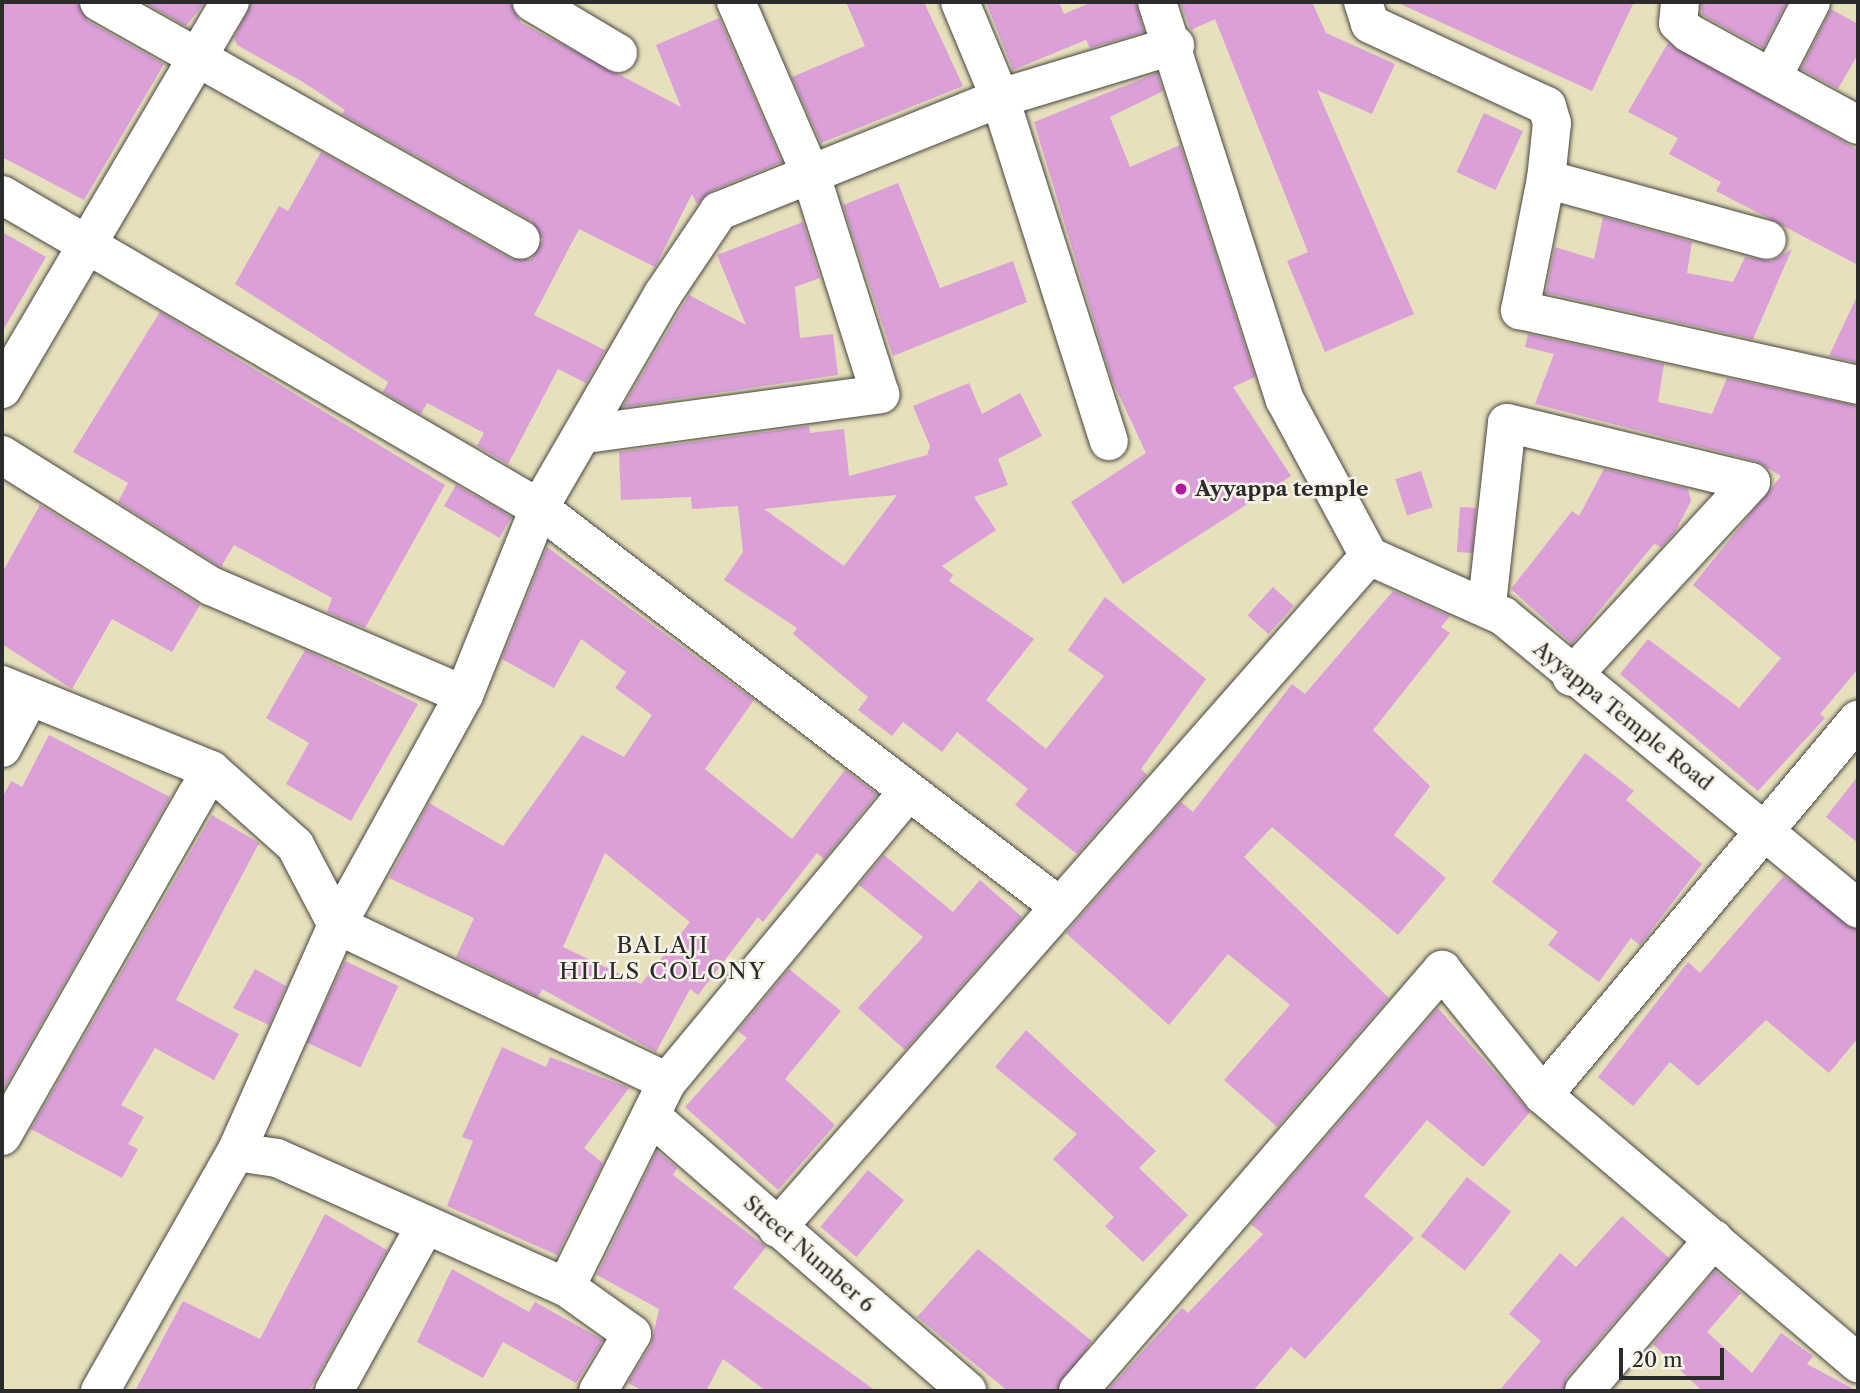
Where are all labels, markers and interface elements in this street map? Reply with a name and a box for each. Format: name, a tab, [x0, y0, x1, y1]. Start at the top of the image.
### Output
place label: Ayyappa temple	[1195, 476, 1369, 502]
marker: Ayyappa temple	[1173, 481, 1189, 497]
street label: Ayyappa Temple Road	[1528, 636, 1718, 796]
district label: BALAJI HILLS COLONY	[560, 931, 766, 985]
street label: Street Number 6	[738, 1190, 880, 1318]
scale bar	[1622, 1334, 1727, 1378]
text: 20 m	[1632, 1347, 1683, 1372]

